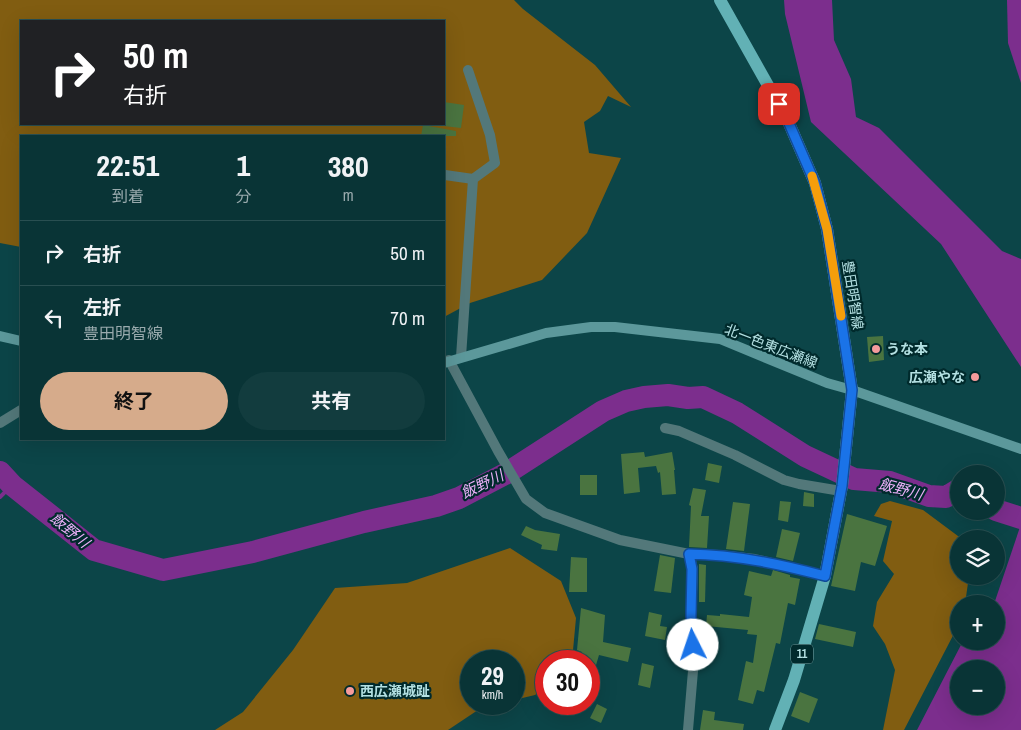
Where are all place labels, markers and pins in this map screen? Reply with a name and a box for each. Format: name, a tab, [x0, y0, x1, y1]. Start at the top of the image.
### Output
pin	[758, 83, 800, 125]
place label: うな本	[886, 340, 928, 358]
marker: うな本	[870, 343, 882, 355]
place label: 広瀬やな	[909, 368, 965, 386]
marker: 広瀬やな	[969, 371, 981, 383]
place label: 西広瀬城趾	[360, 682, 430, 700]
marker: 西広瀬城趾	[344, 685, 356, 697]

